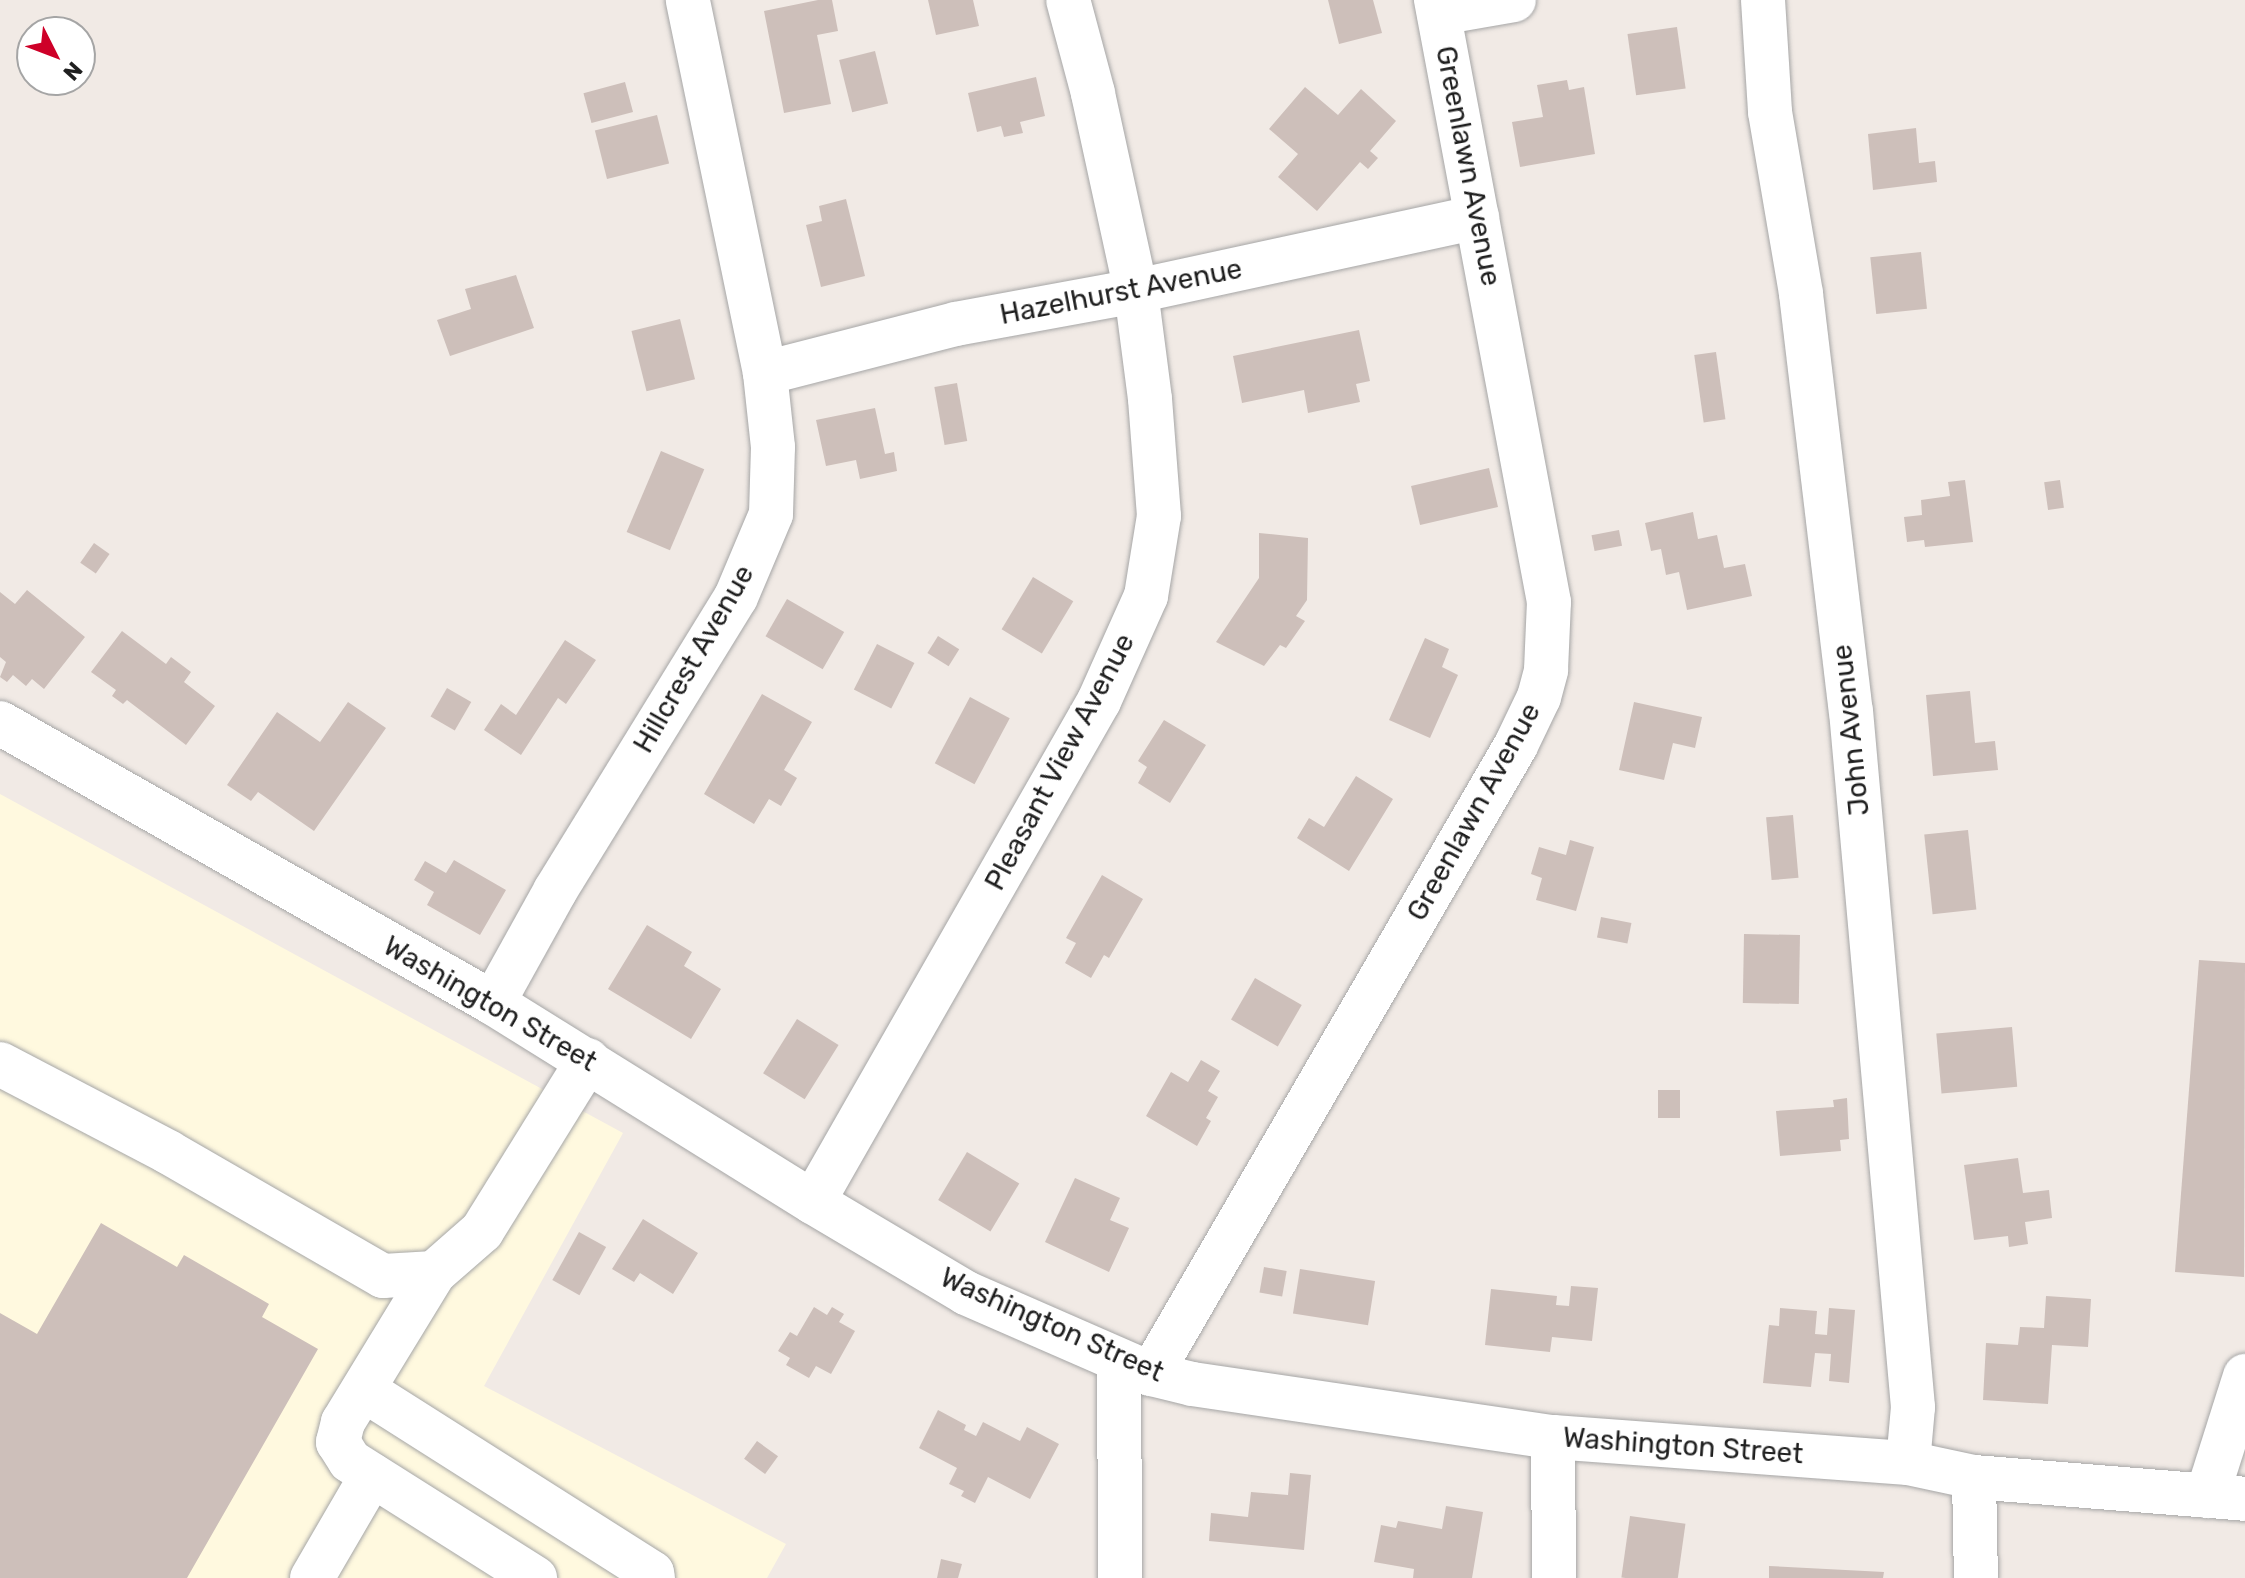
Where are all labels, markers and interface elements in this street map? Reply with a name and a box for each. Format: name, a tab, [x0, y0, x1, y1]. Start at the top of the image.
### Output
north arrow	[16, 16, 96, 96]
street label: Greenlawn Avenue	[1428, 43, 1508, 289]
text: N	[57, 56, 88, 86]
street label: Hazelhurst Avenue	[997, 252, 1245, 332]
street label: Hillcrest Avenue	[626, 559, 762, 759]
street label: Pleasant View Avenue	[978, 627, 1142, 897]
street label: John Avenue	[1825, 642, 1877, 818]
street label: Greenlawn Avenue	[1400, 697, 1548, 927]
street label: Washington Street	[377, 929, 603, 1079]
street label: Washington Street	[935, 1261, 1169, 1389]
street label: Washington Street	[1562, 1421, 1804, 1471]

